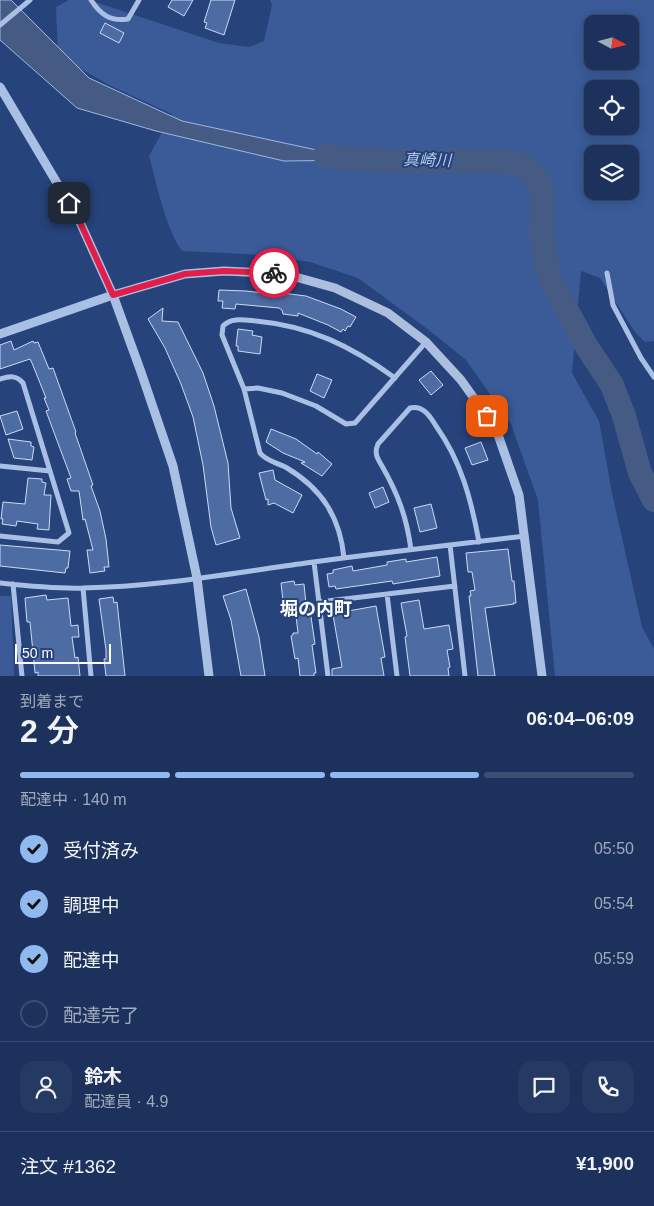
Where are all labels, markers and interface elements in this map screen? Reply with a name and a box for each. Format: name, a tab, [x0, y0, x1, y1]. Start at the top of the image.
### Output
north arrow	[584, 15, 639, 70]
map controls	[584, 15, 639, 200]
button: locate	[584, 80, 639, 135]
button: layers	[584, 145, 639, 200]
water label: 真崎川	[403, 151, 453, 169]
pin	[48, 182, 90, 224]
icon: home	[55, 189, 83, 217]
courier	[249, 248, 299, 298]
icon: bike	[260, 259, 288, 287]
pin	[466, 395, 508, 437]
icon: bag	[473, 402, 501, 430]
district label: 堀の内町	[280, 599, 352, 619]
scale bar	[15, 641, 111, 664]
text: 50 m	[22, 645, 53, 661]
text: 到着まで	[20, 693, 84, 710]
text: 06:04–06:09	[526, 708, 634, 729]
text: 2 分	[20, 713, 79, 749]
text: 配達中 · 140 m	[20, 791, 127, 808]
icon: check	[20, 835, 48, 863]
text: 受付済み	[63, 840, 139, 861]
text: 05:50	[594, 840, 634, 857]
icon: check	[20, 890, 48, 918]
text: 調理中	[63, 895, 120, 916]
text: 05:54	[594, 895, 634, 912]
icon: check	[20, 945, 48, 973]
text: 配達中	[63, 950, 120, 971]
text: 05:59	[594, 950, 634, 967]
text: 配達完了	[63, 1005, 139, 1026]
button: person	[20, 1061, 72, 1113]
button: chat	[518, 1061, 570, 1113]
button: phone	[582, 1061, 634, 1113]
text: 鈴木	[84, 1066, 122, 1087]
text: 配達員 · 4.9	[84, 1093, 168, 1110]
text: ¥1,900	[576, 1153, 634, 1174]
text: 注文 #1362	[20, 1156, 116, 1177]

